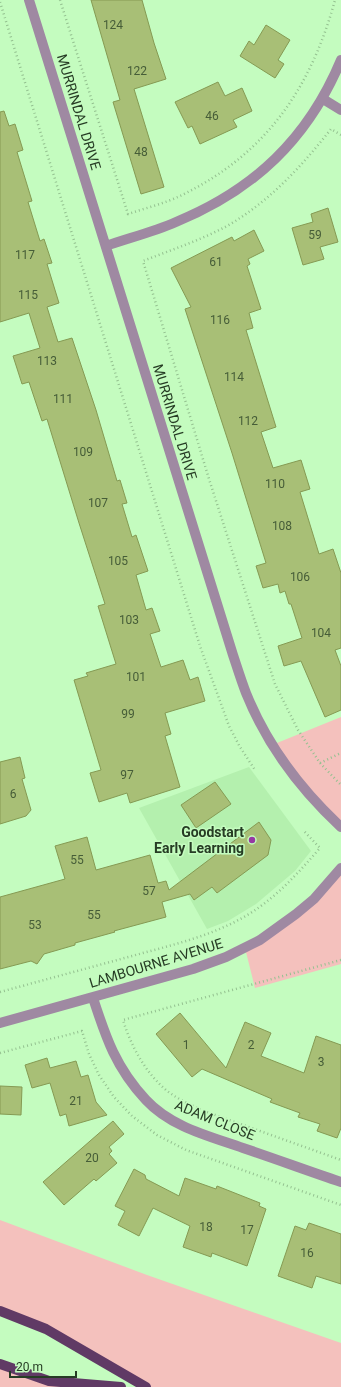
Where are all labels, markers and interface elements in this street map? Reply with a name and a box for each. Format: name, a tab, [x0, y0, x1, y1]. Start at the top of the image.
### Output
house number: 124	[103, 18, 123, 32]
street label: MURRINDAL DRIVE	[54, 52, 104, 172]
house number: 122	[127, 64, 147, 78]
house number: 46	[205, 109, 219, 123]
house number: 48	[134, 145, 148, 159]
house number: 59	[308, 228, 322, 242]
house number: 117	[15, 248, 35, 262]
house number: 61	[209, 255, 223, 269]
house number: 115	[18, 288, 38, 302]
house number: 116	[210, 313, 230, 327]
house number: 113	[37, 354, 57, 368]
street label: MURRINDAL DRIVE	[150, 362, 200, 482]
house number: 114	[224, 370, 244, 384]
house number: 111	[53, 392, 73, 406]
house number: 112	[238, 414, 258, 428]
house number: 109	[73, 445, 93, 459]
house number: 110	[265, 477, 285, 491]
house number: 107	[88, 496, 108, 510]
house number: 108	[272, 519, 292, 533]
house number: 105	[108, 554, 128, 568]
house number: 106	[290, 570, 310, 584]
house number: 103	[119, 613, 139, 627]
house number: 104	[311, 626, 331, 640]
house number: 101	[126, 670, 146, 684]
house number: 99	[121, 707, 135, 721]
house number: 97	[120, 768, 134, 782]
house number: 6	[10, 787, 17, 801]
place label: Goodstart Early Learning	[154, 824, 244, 856]
marker: Goodstart Early Learning	[247, 835, 257, 845]
house number: 55	[70, 853, 84, 867]
house number: 57	[142, 884, 156, 898]
house number: 55	[87, 908, 101, 922]
house number: 53	[28, 918, 42, 932]
street label: LAMBOURNE AVENUE	[87, 935, 225, 991]
house number: 1	[183, 1038, 189, 1052]
house number: 2	[248, 1038, 255, 1052]
house number: 3	[318, 1055, 324, 1069]
house number: 21	[69, 1094, 83, 1108]
street label: ADAM CLOSE	[173, 1097, 257, 1143]
house number: 20	[85, 1151, 99, 1165]
house number: 18	[199, 1220, 213, 1234]
house number: 17	[240, 1223, 254, 1237]
house number: 16	[300, 1246, 314, 1260]
scale bar	[10, 1353, 76, 1379]
text: 20 m	[16, 1360, 43, 1374]

